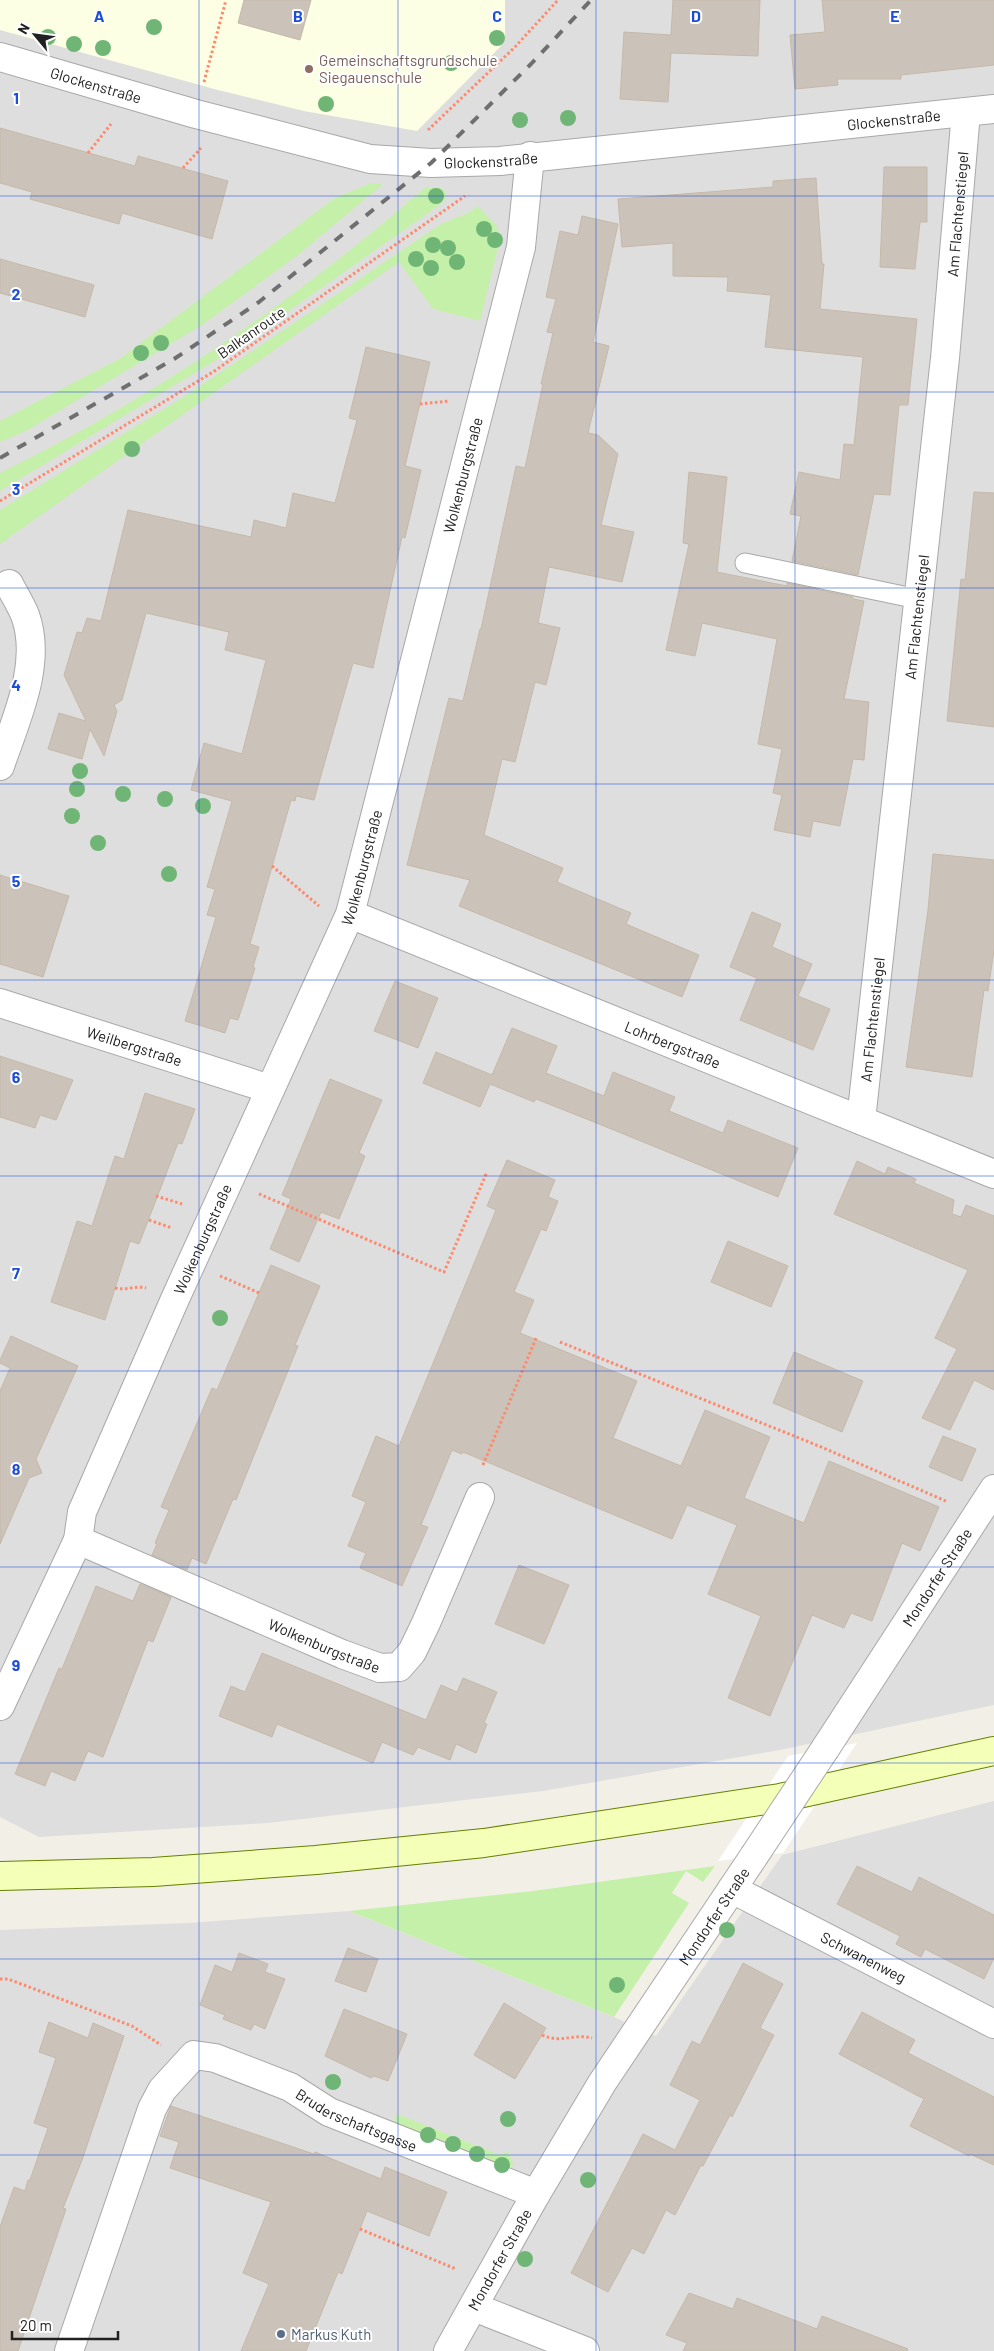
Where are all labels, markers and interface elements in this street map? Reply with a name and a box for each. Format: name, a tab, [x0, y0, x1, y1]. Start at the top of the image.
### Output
text: A	[94, 6, 105, 25]
text: B	[293, 6, 303, 25]
text: C	[492, 6, 502, 25]
text: D	[691, 6, 701, 25]
text: E	[890, 6, 900, 25]
north arrow	[10, 10, 60, 60]
text: N	[14, 20, 33, 37]
place label: Gemeinschaftsgrundschule Siegauenschule	[319, 51, 497, 86]
street label: Glockenstraße	[48, 63, 144, 107]
marker: Gemeinschaftsgrundschule Siegauenschule	[303, 63, 315, 75]
text: 1	[13, 88, 19, 107]
street label: Glockenstraße	[846, 106, 942, 133]
street label: Glockenstraße	[444, 148, 539, 172]
street label: Am Flachtenstiegel	[943, 151, 972, 277]
text: 2	[12, 284, 21, 303]
street label: Balkanroute	[214, 302, 288, 362]
street label: Wolkenburgstraße	[439, 415, 486, 535]
text: 3	[12, 479, 20, 498]
street label: Am Flachtenstiegel	[901, 554, 932, 680]
text: 4	[11, 675, 21, 694]
street label: Wolkenburgstraße	[337, 808, 385, 928]
text: 5	[12, 871, 21, 890]
street label: Am Flachtenstiegel	[856, 956, 888, 1083]
street label: Lohrbergstraße	[622, 1017, 723, 1072]
street label: Weilbergstraße	[84, 1022, 184, 1069]
text: 6	[12, 1067, 21, 1086]
street label: Wolkenburgstraße	[169, 1181, 235, 1297]
text: 7	[12, 1263, 20, 1282]
text: 8	[12, 1459, 21, 1478]
street label: Mondorfer Straße	[898, 1525, 975, 1630]
street label: Wolkenburgstraße	[266, 1614, 383, 1676]
text: 9	[12, 1655, 20, 1674]
street label: Mondorfer Straße	[675, 1864, 753, 1968]
street label: Schwanenweg	[818, 1927, 909, 1986]
street label: Bruderschaftsgasse	[293, 2084, 420, 2155]
street label: Mondorfer Straße	[464, 2205, 535, 2313]
scale bar	[12, 2308, 119, 2340]
text: 20 m	[20, 2316, 52, 2334]
place label: Markus Kuth	[291, 2325, 371, 2343]
marker: Markus Kuth	[275, 2328, 287, 2340]

